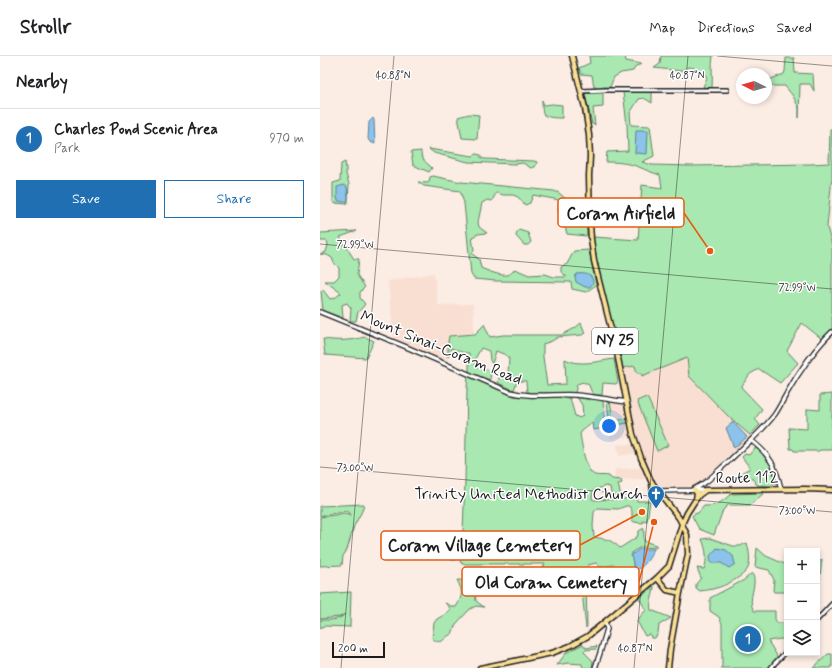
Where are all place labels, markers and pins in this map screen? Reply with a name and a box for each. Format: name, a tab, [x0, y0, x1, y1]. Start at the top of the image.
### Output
callout: Coram Airfield	[558, 198, 684, 227]
place label: Trinity United Methodist Church	[415, 484, 643, 505]
church icon: Trinity United Methodist Church	[646, 484, 666, 509]
callout: Coram Village Cemetery	[381, 531, 580, 560]
callout: Old Coram Cemetery	[462, 567, 639, 596]
pin: 1	[735, 624, 761, 654]

